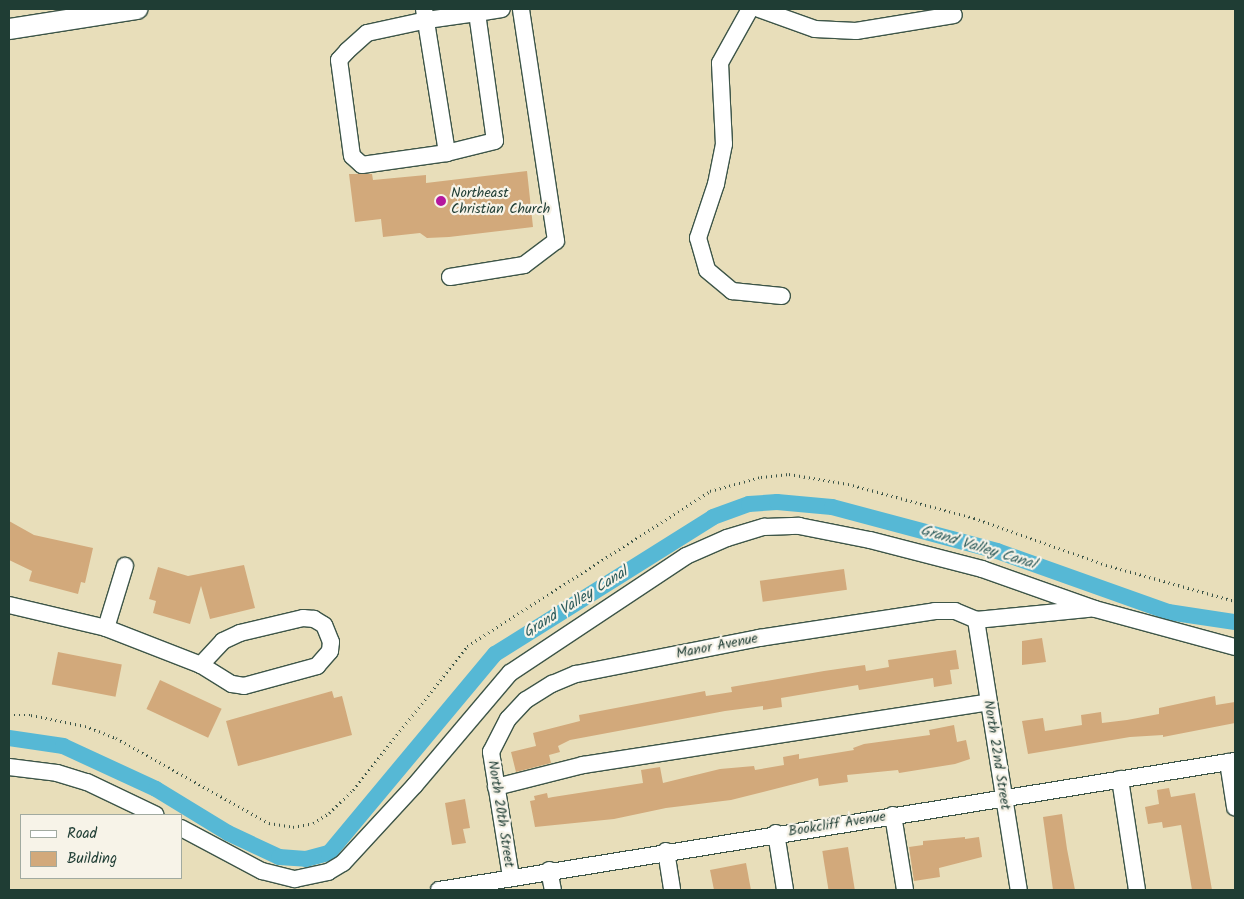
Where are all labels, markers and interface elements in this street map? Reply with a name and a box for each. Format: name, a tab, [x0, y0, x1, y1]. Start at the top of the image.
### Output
place label: Northeast Christian Church	[451, 185, 550, 218]
marker: Northeast Christian Church	[435, 195, 447, 207]
water label: Grand Valley Canal	[918, 522, 1038, 574]
water label: Grand Valley Canal	[521, 564, 631, 642]
street label: Manor Avenue	[675, 630, 759, 662]
street label: North 22nd Street	[980, 699, 1014, 811]
street label: North 20th Street	[484, 759, 518, 869]
street label: Bookcliff Avenue	[787, 808, 887, 840]
legend	[20, 814, 182, 879]
text: Road	[67, 822, 97, 846]
text: Building	[67, 847, 117, 871]

